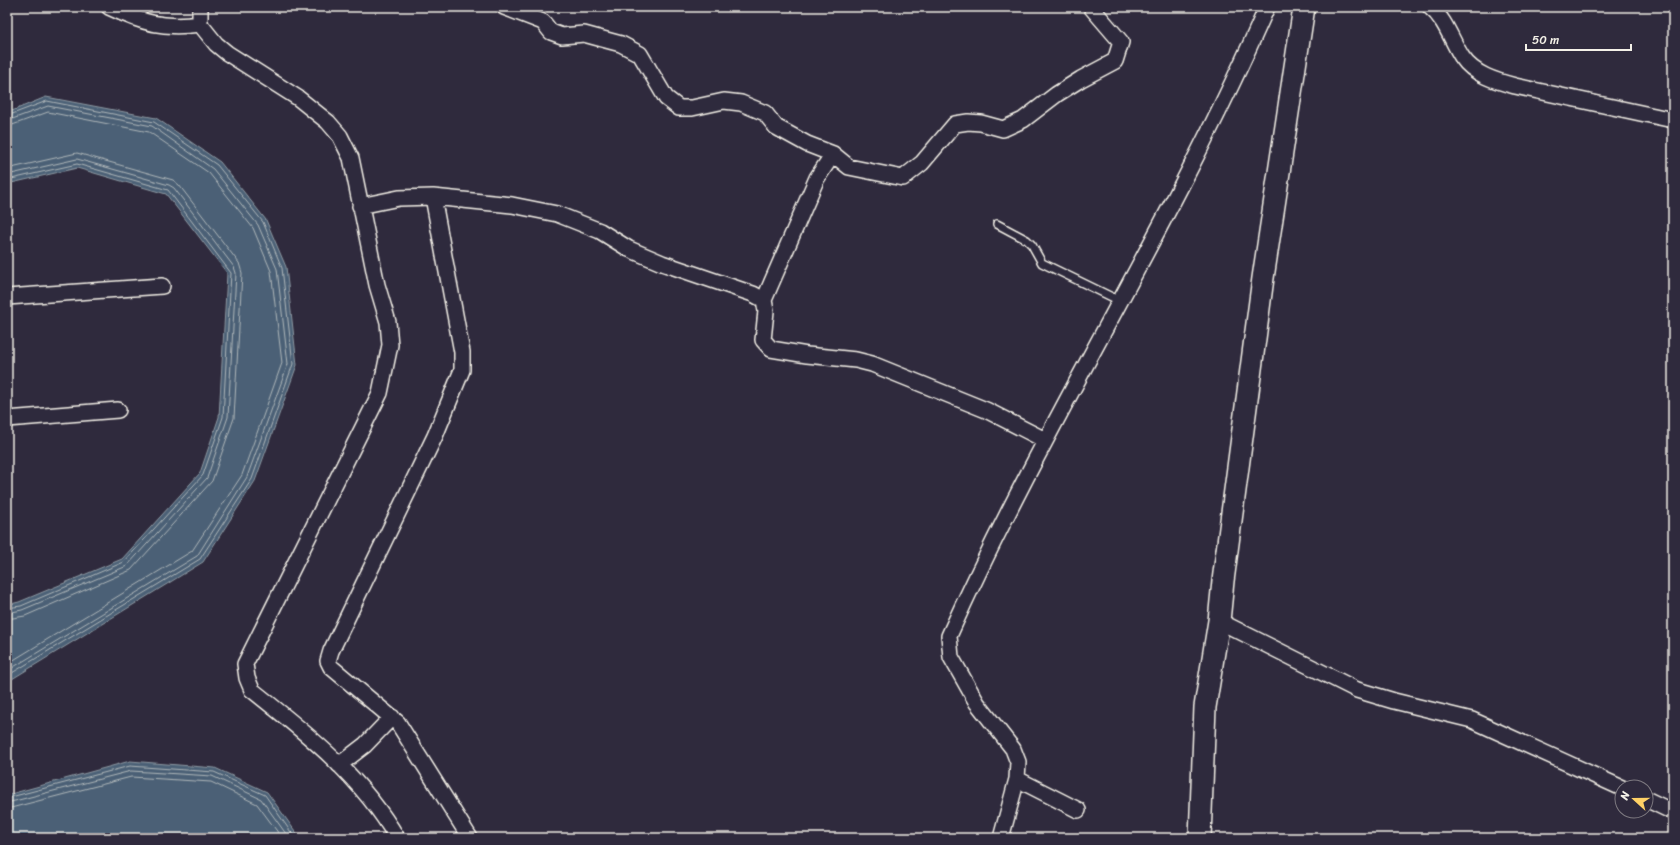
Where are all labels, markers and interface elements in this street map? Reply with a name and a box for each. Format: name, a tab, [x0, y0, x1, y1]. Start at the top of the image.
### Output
scale bar	[1526, 26, 1631, 52]
text: 50 m	[1532, 29, 1559, 51]
north arrow	[1614, 779, 1654, 819]
text: N	[1615, 788, 1636, 803]

